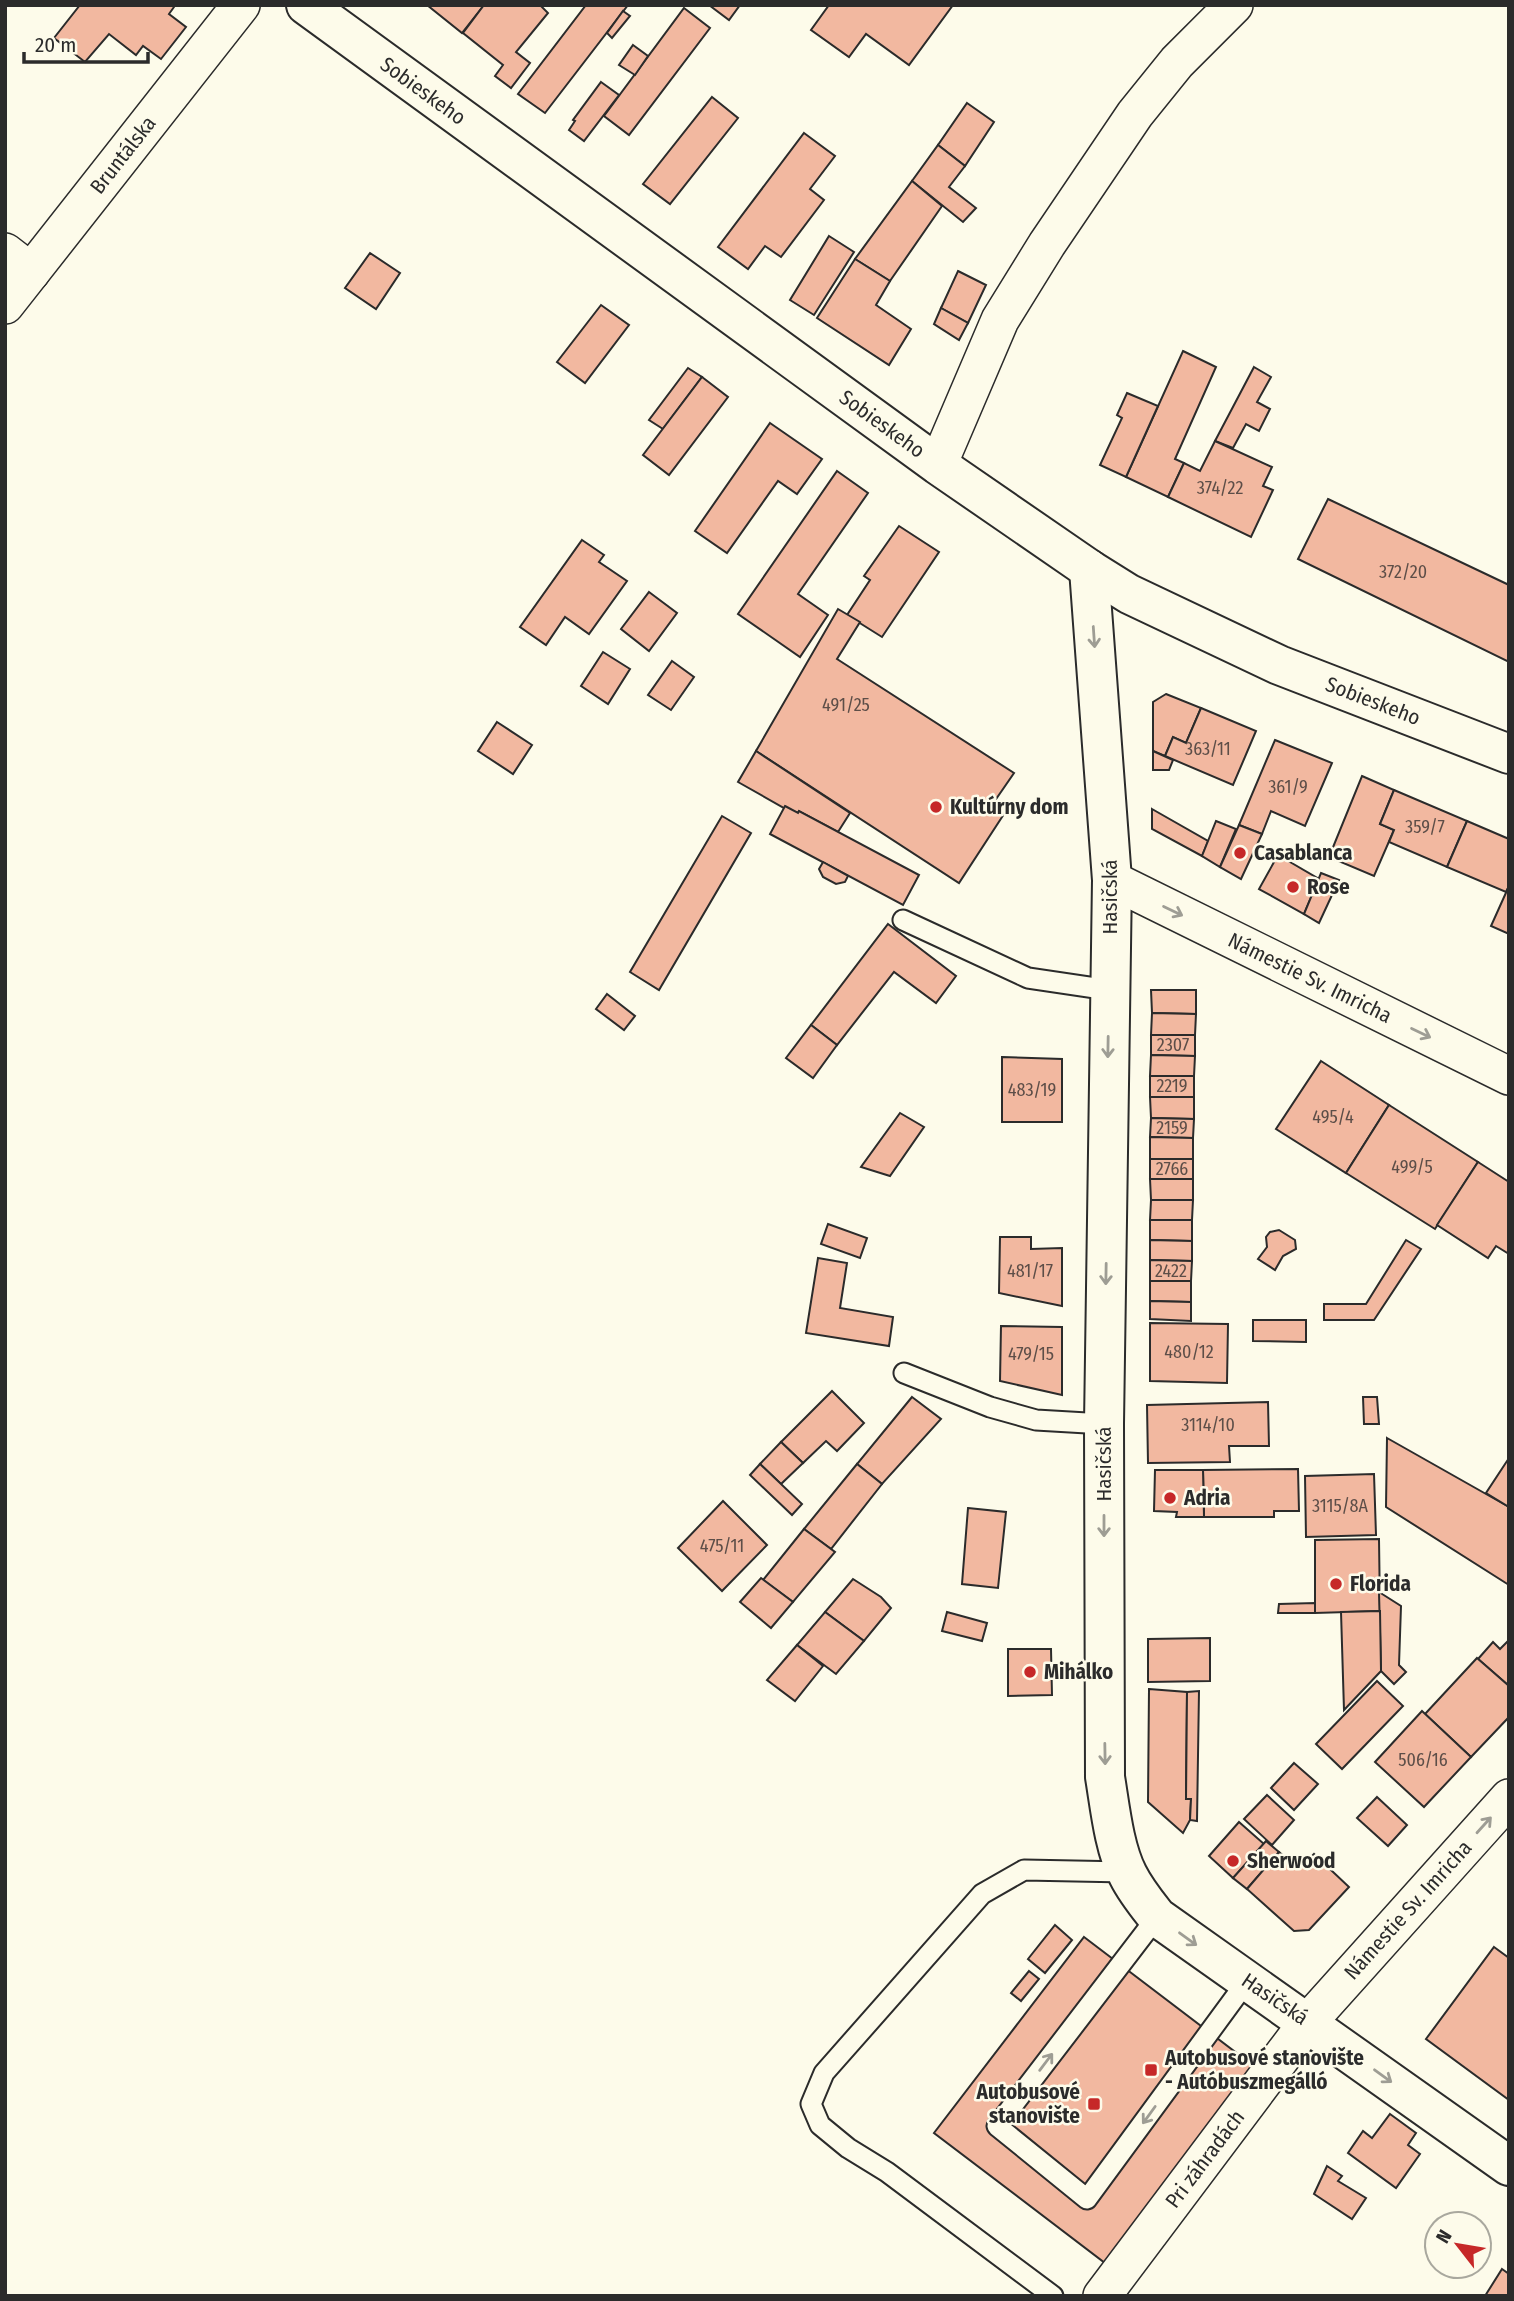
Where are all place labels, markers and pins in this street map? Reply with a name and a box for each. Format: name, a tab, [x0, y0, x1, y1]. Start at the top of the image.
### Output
place label: Kultúrny dom	[950, 794, 1068, 820]
marker: Kultúrny dom	[928, 799, 944, 815]
place label: Casablanca	[1254, 840, 1353, 866]
marker: Casablanca	[1232, 845, 1248, 861]
place label: Rose	[1307, 874, 1350, 900]
marker: Rose	[1285, 879, 1301, 895]
place label: Adria	[1183, 1485, 1230, 1511]
marker: Adria	[1162, 1490, 1178, 1506]
place label: Florida	[1350, 1571, 1411, 1597]
marker: Florida	[1328, 1576, 1344, 1592]
place label: Mihálko	[1044, 1659, 1113, 1685]
marker: Mihálko	[1022, 1664, 1038, 1680]
place label: Sherwood	[1247, 1848, 1336, 1874]
marker: Sherwood	[1225, 1853, 1241, 1869]
place label: Autobusové stanovište - Autóbuszmegálló	[1164, 2045, 1364, 2095]
marker: Autobusové stanovište - Autóbuszmegálló	[1143, 2062, 1159, 2078]
place label: Autobusové stanovište	[976, 2079, 1080, 2129]
marker: Autobusové stanovište	[1086, 2096, 1102, 2112]

